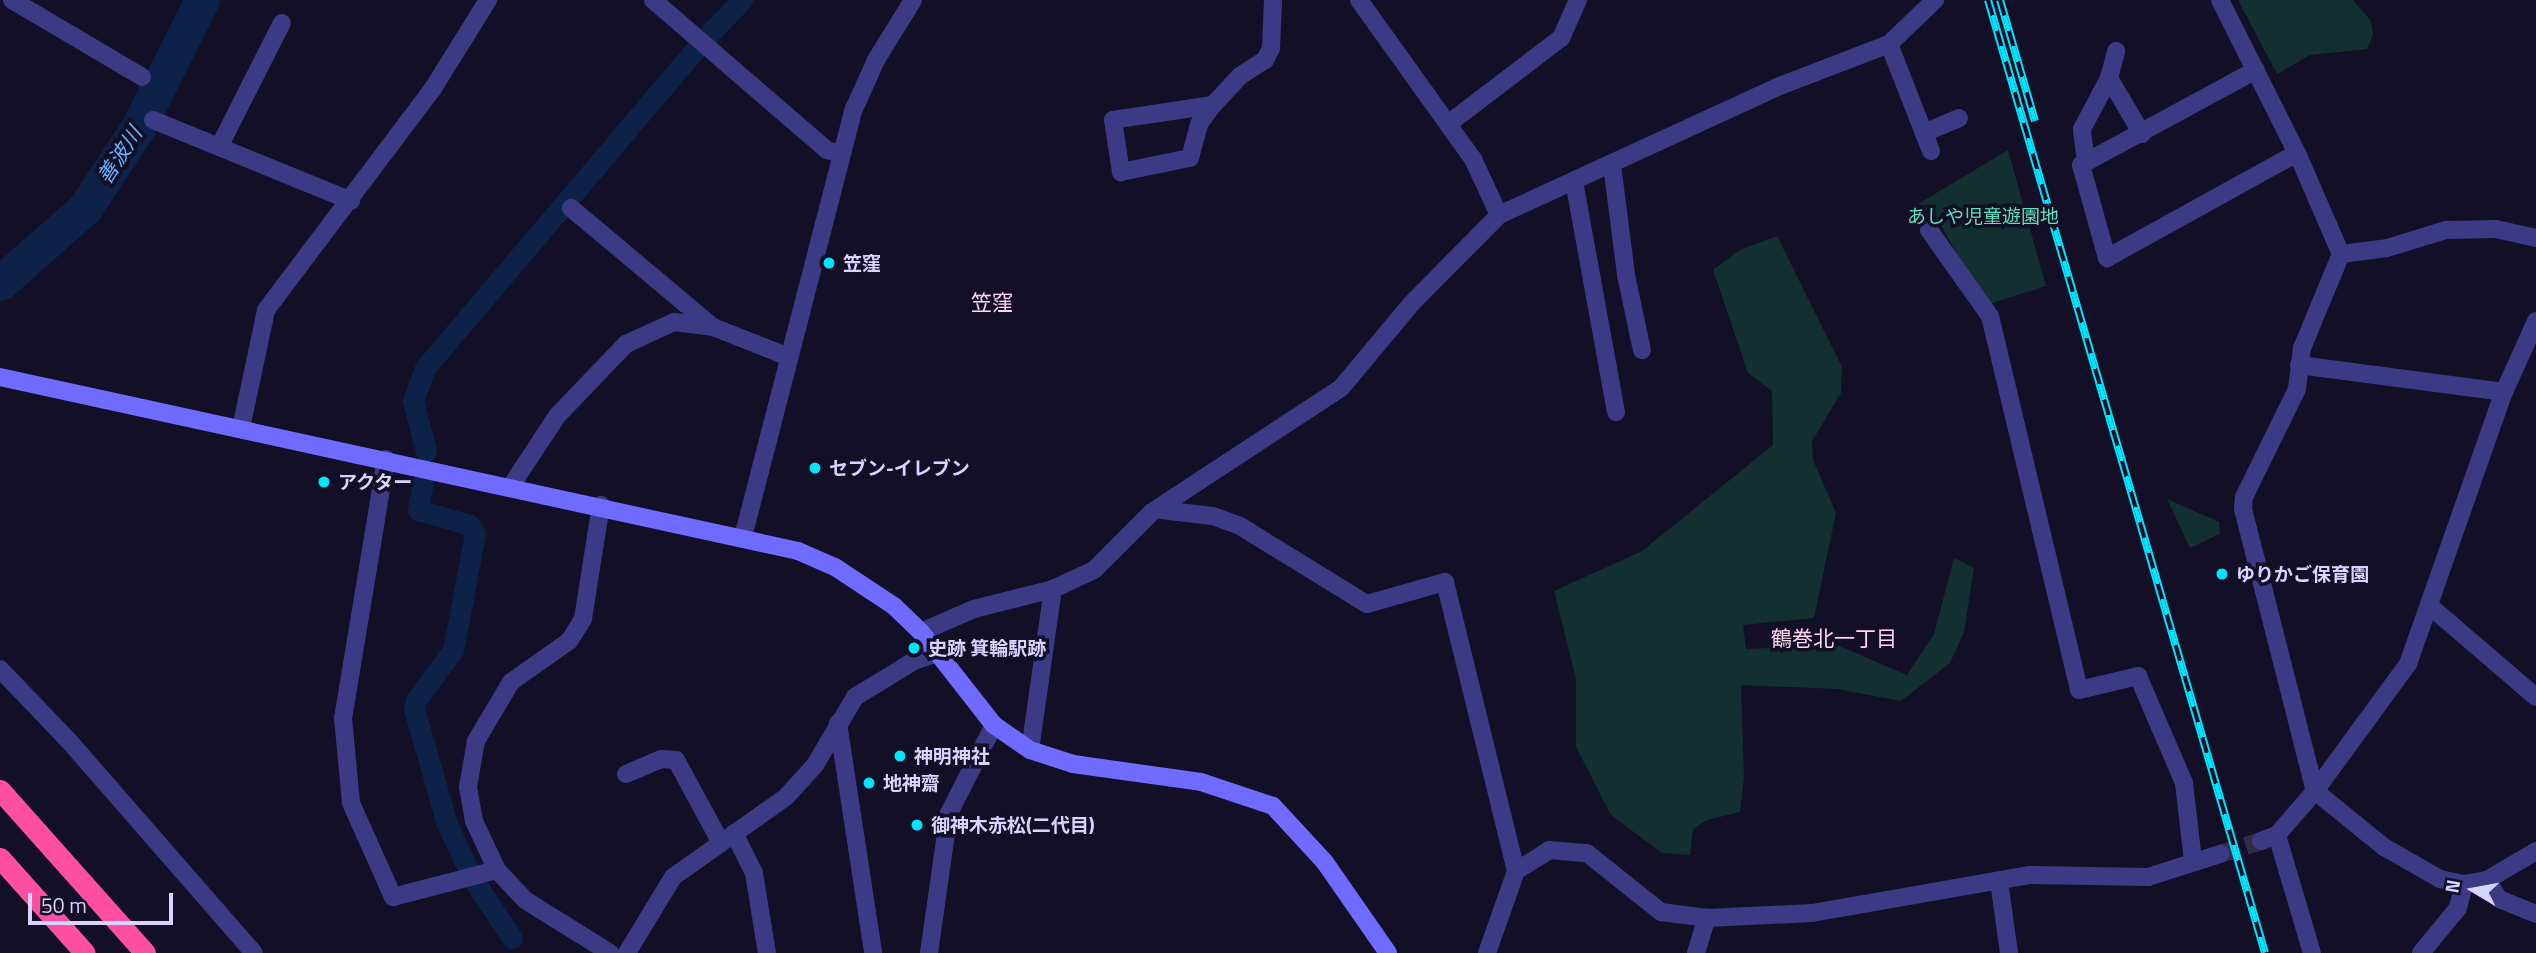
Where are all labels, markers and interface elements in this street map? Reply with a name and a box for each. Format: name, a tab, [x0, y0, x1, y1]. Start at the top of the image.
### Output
water label: 善波川	[91, 122, 147, 188]
park label: あしや児童遊園地	[1907, 205, 2059, 227]
place label: 笠窪	[843, 252, 881, 274]
marker: 笠窪	[821, 255, 837, 271]
district label: 笠窪	[971, 289, 1013, 315]
place label: セブン-イレブン	[829, 457, 970, 479]
marker: セブン-イレブン	[807, 460, 823, 476]
place label: アクター	[338, 471, 414, 493]
marker: アクター	[316, 474, 332, 490]
place label: ゆりかご保育園	[2236, 563, 2369, 585]
marker: ゆりかご保育園	[2214, 566, 2230, 582]
district label: 鶴巻北一丁目	[1771, 625, 1897, 651]
place label: 史跡 箕輪駅跡	[928, 637, 1046, 659]
marker: 史跡 箕輪駅跡	[906, 640, 922, 656]
place label: 神明神社	[914, 745, 990, 767]
marker: 神明神社	[892, 748, 908, 764]
place label: 地神齋	[883, 772, 940, 794]
marker: 地神齋	[861, 775, 877, 791]
place label: 御神木赤松(二代目)	[931, 814, 1095, 836]
marker: 御神木赤松(二代目)	[909, 817, 925, 833]
north arrow	[2438, 855, 2508, 925]
text: N	[2436, 877, 2467, 895]
scale bar	[32, 880, 177, 924]
text: 50 m	[41, 889, 87, 921]

